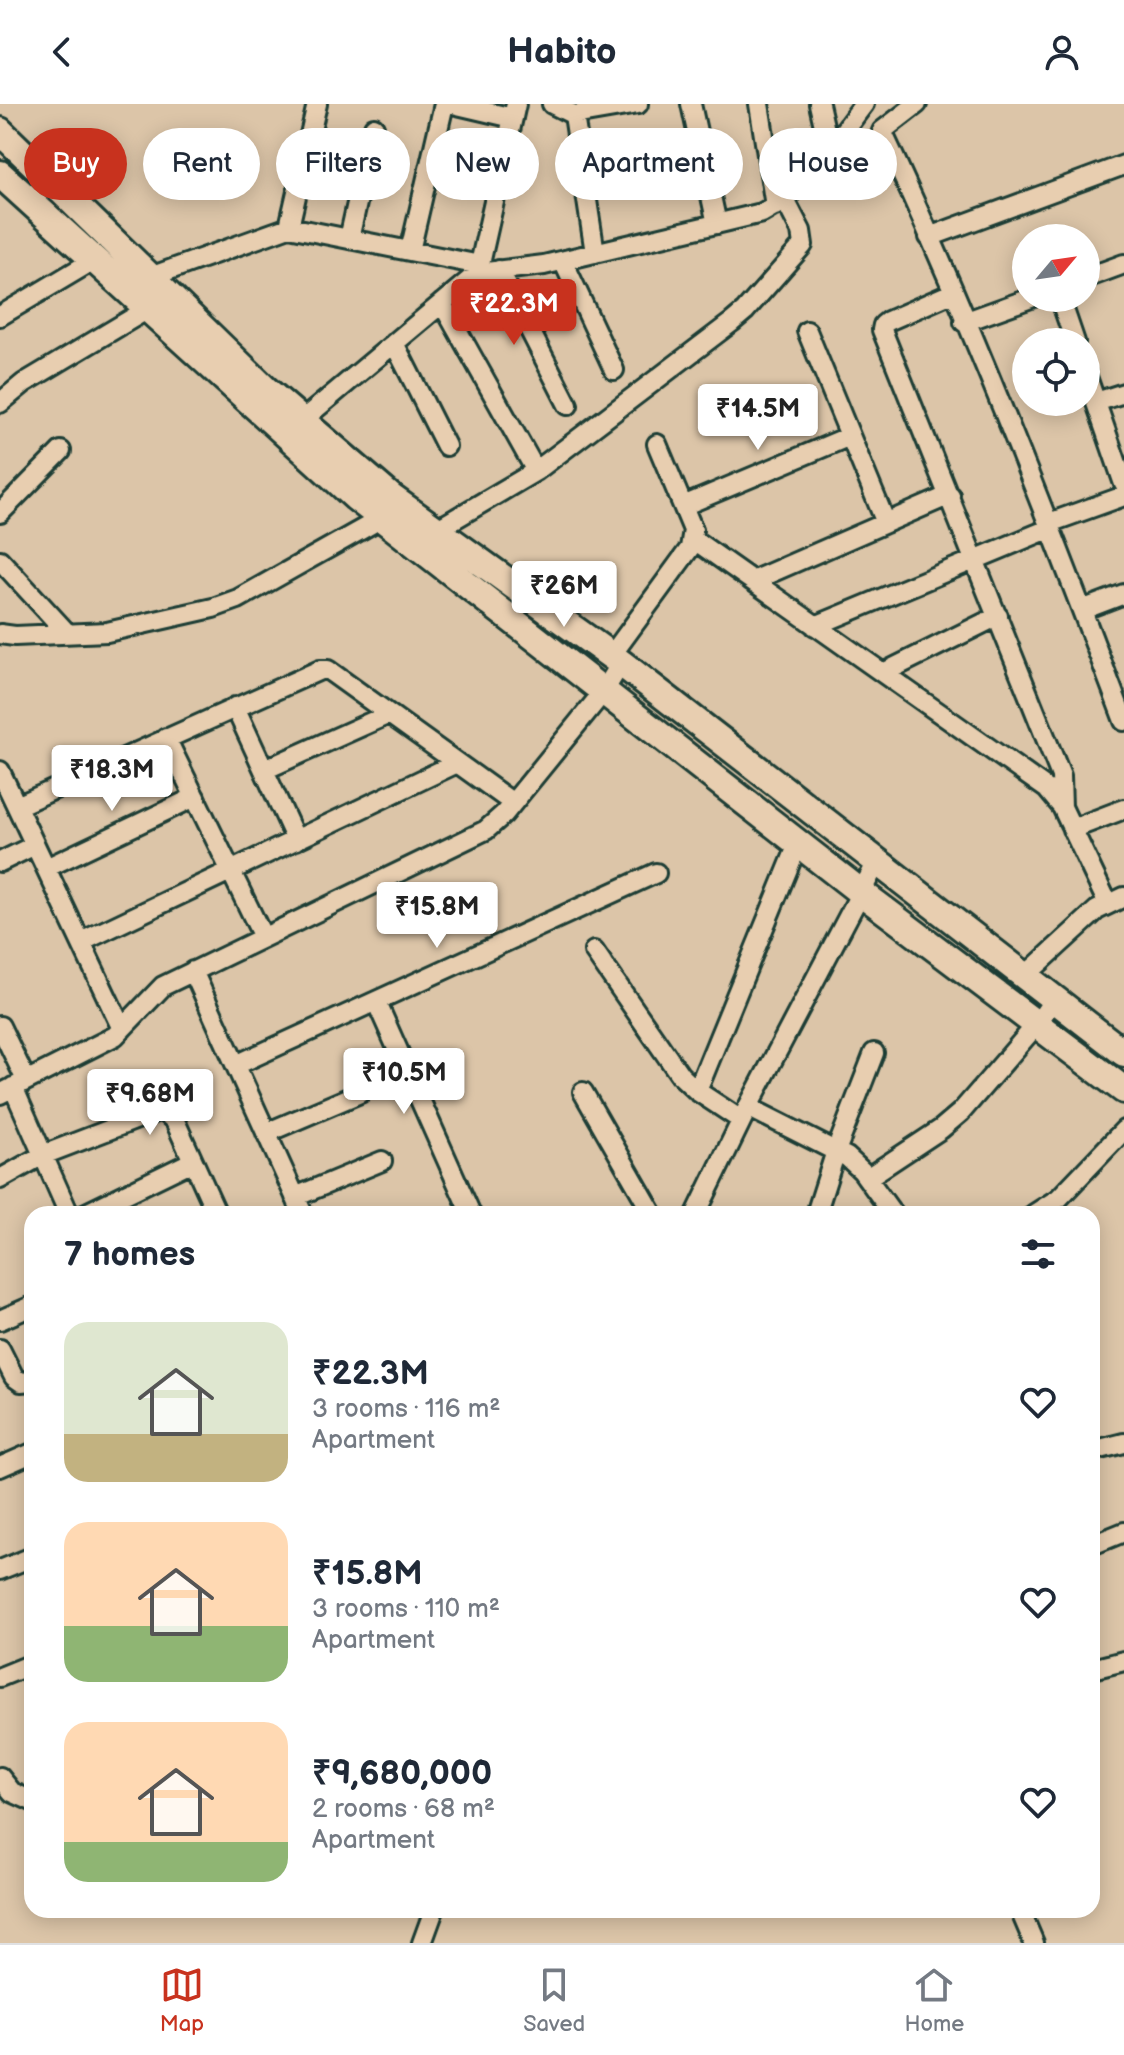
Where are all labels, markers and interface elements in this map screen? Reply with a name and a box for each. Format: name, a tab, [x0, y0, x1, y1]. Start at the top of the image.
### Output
icon: back	[40, 30, 84, 74]
icon: person	[1040, 30, 1084, 74]
text: Habito	[507, 31, 617, 74]
chip: Buy	[24, 128, 127, 200]
chip: Rent	[143, 128, 260, 200]
chip: Filters	[276, 128, 410, 200]
chip: New	[426, 128, 539, 200]
chip: Apartment	[555, 128, 743, 200]
chip: House	[759, 128, 897, 200]
north arrow	[1012, 224, 1100, 312]
map controls	[1012, 224, 1100, 416]
pin: ₹22.3M	[449, 279, 579, 347]
text: ₹22.3M	[469, 289, 559, 320]
button: locate	[1012, 328, 1100, 416]
pin: ₹14.5M	[693, 384, 823, 452]
text: ₹14.5M	[716, 394, 800, 425]
pin: ₹26M	[517, 561, 611, 629]
text: ₹26M	[530, 571, 598, 602]
pin: ₹18.3M	[47, 745, 177, 813]
text: ₹18.3M	[70, 755, 154, 786]
pin: ₹15.8M	[372, 882, 502, 950]
text: ₹15.8M	[395, 892, 479, 923]
pin: ₹10.5M	[339, 1048, 469, 1116]
text: ₹10.5M	[361, 1058, 447, 1089]
pin: ₹9.68M	[85, 1069, 215, 1137]
text: ₹9.68M	[105, 1079, 195, 1110]
icon: filters	[1016, 1232, 1060, 1276]
text: 7 homes	[64, 1234, 195, 1275]
text: ₹22.3M	[312, 1353, 429, 1394]
icon: home	[128, 1354, 224, 1450]
icon: heart	[1016, 1380, 1060, 1424]
text: 3 rooms · 116 m²	[312, 1394, 501, 1425]
text: Apartment	[312, 1425, 435, 1456]
text: ₹15.8M	[312, 1553, 423, 1594]
icon: home	[128, 1554, 224, 1650]
icon: heart	[1016, 1580, 1060, 1624]
text: 3 rooms · 110 m²	[312, 1594, 500, 1625]
text: Apartment	[312, 1625, 435, 1656]
text: ₹9,680,000	[312, 1753, 492, 1794]
icon: home	[128, 1754, 224, 1850]
icon: heart	[1016, 1780, 1060, 1824]
text: 2 rooms · 68 m²	[312, 1794, 495, 1825]
text: Apartment	[312, 1825, 435, 1856]
tab: Map	[160, 1963, 204, 2038]
tab: Saved	[523, 1963, 585, 2038]
tab: Home	[904, 1963, 964, 2038]

